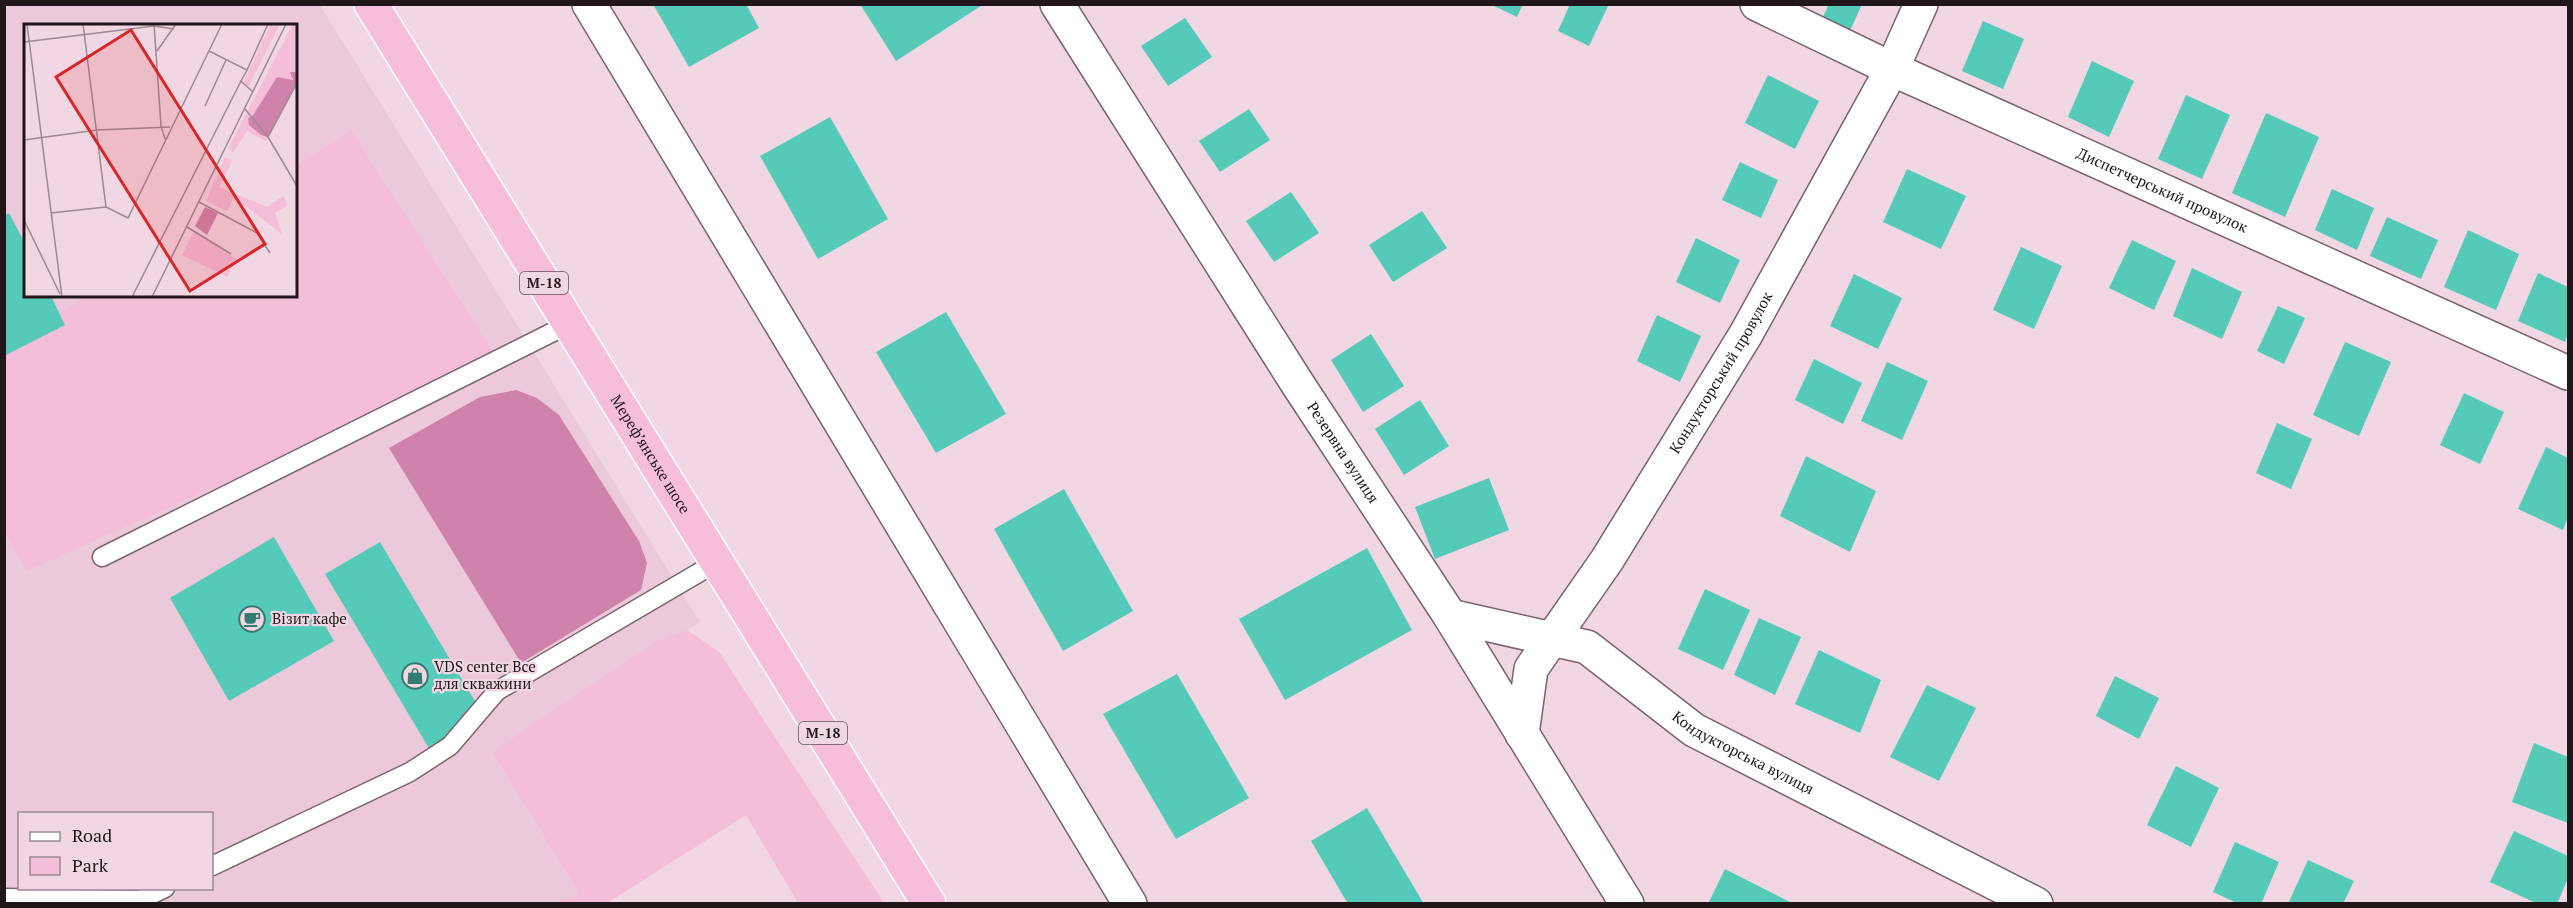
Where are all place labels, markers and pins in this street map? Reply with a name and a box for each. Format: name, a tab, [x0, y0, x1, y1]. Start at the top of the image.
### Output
cafe icon: Візит кафе	[237, 604, 267, 634]
place label: Візит кафе	[272, 608, 347, 628]
place label: VDS center Все для скважини	[434, 656, 536, 693]
shop icon: VDS center Все для скважини	[400, 661, 430, 691]

